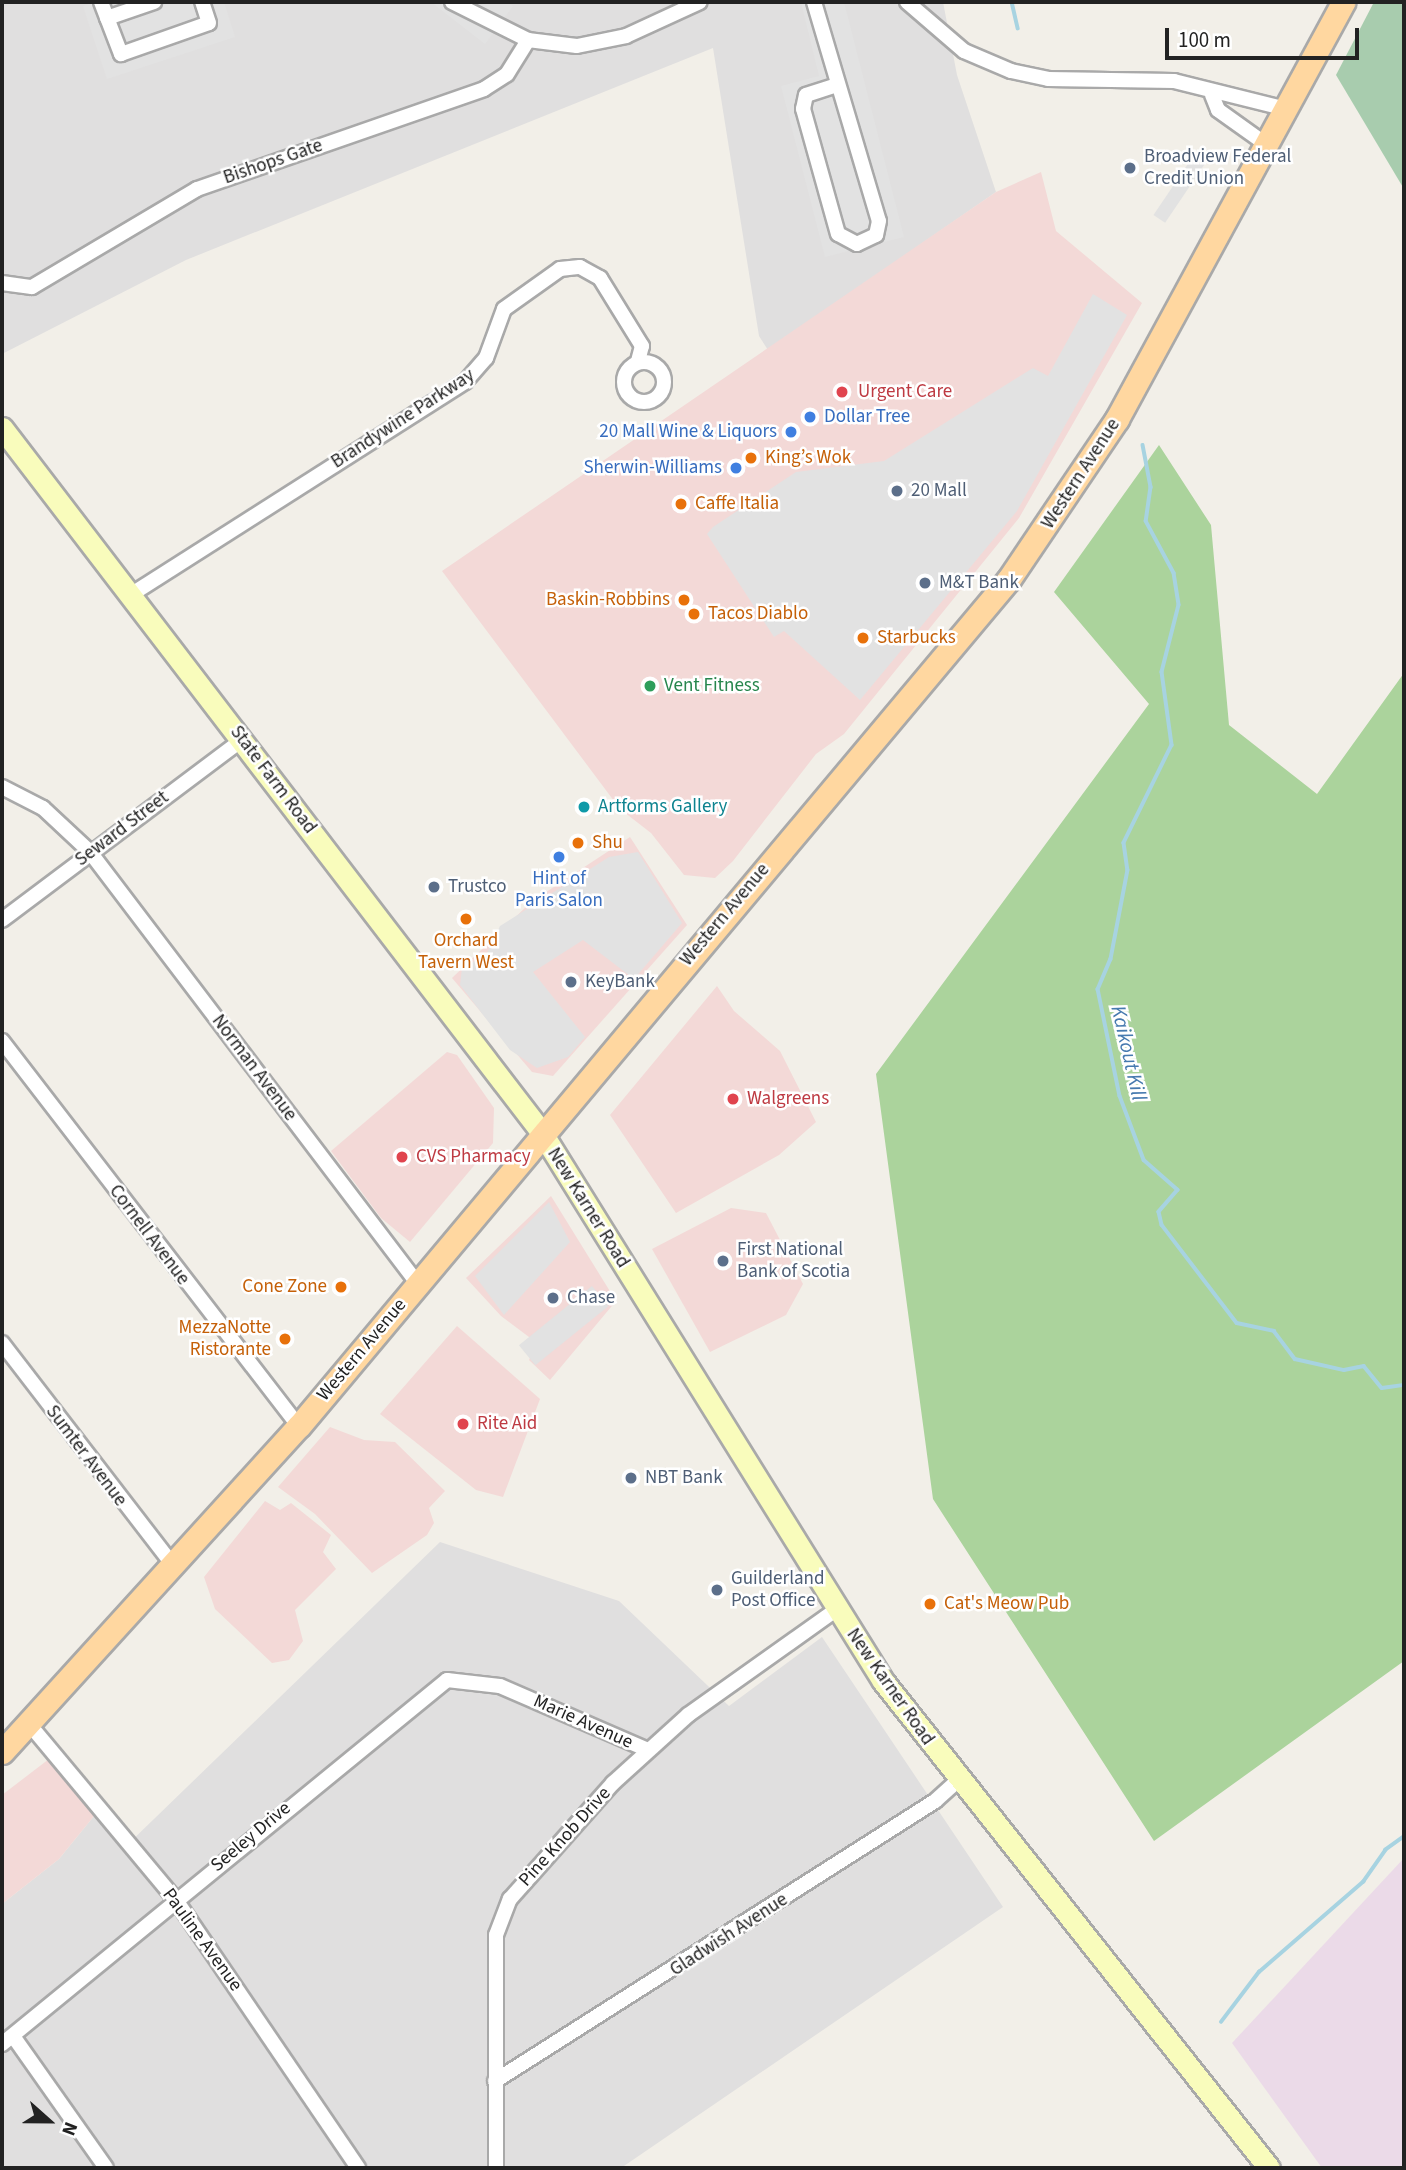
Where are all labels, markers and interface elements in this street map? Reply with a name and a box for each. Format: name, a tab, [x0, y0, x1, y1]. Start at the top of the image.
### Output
scale bar	[1168, 14, 1362, 58]
text: 100 m	[1178, 25, 1231, 55]
street label: Bishops Gate	[220, 134, 326, 190]
place label: Broadview Federal Credit Union	[1144, 146, 1291, 190]
marker: Broadview Federal Credit Union	[1122, 160, 1138, 176]
street label: Brandywine Parkway	[327, 364, 479, 474]
place label: Urgent Care	[858, 381, 952, 403]
marker: Urgent Care	[832, 382, 852, 402]
place label: Dollar Tree	[824, 406, 910, 428]
marker: Dollar Tree	[802, 409, 818, 425]
street label: Western Avenue	[1037, 415, 1125, 533]
place label: 20 Mall Wine & Liquors	[599, 421, 777, 443]
marker: 20 Mall Wine & Liquors	[783, 424, 799, 440]
place label: King’s Wok	[765, 447, 851, 469]
marker: King’s Wok	[743, 450, 759, 466]
place label: Sherwin-Williams	[583, 457, 722, 479]
marker: Sherwin-Williams	[728, 460, 744, 476]
place label: 20 Mall	[911, 480, 967, 502]
marker: 20 Mall	[889, 483, 905, 499]
place label: Caffe Italia	[695, 493, 779, 515]
marker: Caffe Italia	[673, 496, 689, 512]
place label: M&T Bank	[939, 572, 1019, 594]
marker: M&T Bank	[917, 575, 933, 591]
place label: Baskin-Robbins	[546, 589, 670, 611]
marker: Baskin-Robbins	[676, 592, 692, 608]
place label: Tacos Diablo	[708, 603, 808, 625]
marker: Tacos Diablo	[686, 606, 702, 622]
place label: Starbucks	[877, 627, 956, 649]
marker: Starbucks	[855, 630, 871, 646]
place label: Vent Fitness	[664, 675, 760, 697]
marker: Vent Fitness	[642, 678, 658, 694]
street label: State Farm Road	[225, 721, 321, 839]
street label: Seward Street	[71, 786, 173, 872]
place label: Artforms Gallery	[598, 796, 727, 818]
marker: Artforms Gallery	[576, 799, 592, 815]
place label: Shu	[592, 832, 623, 854]
marker: Shu	[570, 835, 586, 851]
marker: Hint of Paris Salon	[551, 849, 567, 865]
street label: Western Avenue	[675, 859, 775, 971]
place label: Hint of Paris Salon	[515, 868, 603, 912]
place label: Trustco	[448, 876, 507, 898]
marker: Trustco	[426, 879, 442, 895]
marker: Orchard Tavern West	[458, 911, 474, 927]
place label: Orchard Tavern West	[418, 930, 514, 974]
place label: KeyBank	[585, 971, 655, 993]
marker: KeyBank	[563, 974, 579, 990]
water label: Kaikout Kill	[1106, 1003, 1152, 1103]
street label: Norman Avenue	[207, 1010, 301, 1126]
place label: Walgreens	[747, 1088, 829, 1110]
marker: Walgreens	[725, 1091, 741, 1107]
street label: New Karner Road	[542, 1144, 634, 1272]
place label: CVS Pharmacy	[416, 1146, 531, 1168]
marker: CVS Pharmacy	[394, 1149, 410, 1165]
street label: Cornell Avenue	[104, 1180, 194, 1290]
place label: First National Bank of Scotia	[737, 1239, 850, 1283]
marker: First National Bank of Scotia	[715, 1253, 731, 1269]
place label: Cone Zone	[242, 1276, 327, 1298]
marker: Cone Zone	[333, 1279, 349, 1295]
place label: Chase	[567, 1287, 615, 1309]
marker: Chase	[545, 1290, 561, 1306]
street label: Western Avenue	[312, 1294, 412, 1406]
place label: MezzaNotte Ristorante	[179, 1317, 271, 1361]
marker: MezzaNotte Ristorante	[277, 1331, 293, 1347]
street label: Sumter Avenue	[41, 1401, 131, 1511]
place label: Rite Aid	[477, 1413, 537, 1435]
marker: Rite Aid	[455, 1416, 471, 1432]
place label: NBT Bank	[645, 1467, 723, 1489]
marker: NBT Bank	[623, 1470, 639, 1486]
place label: Guilderland Post Office	[731, 1568, 824, 1612]
marker: Guilderland Post Office	[709, 1582, 725, 1598]
place label: Cat's Meow Pub	[944, 1593, 1069, 1615]
marker: Cat's Meow Pub	[922, 1596, 938, 1612]
street label: New Karner Road	[841, 1624, 939, 1750]
street label: Marie Avenue	[530, 1690, 636, 1754]
street label: Pine Knob Drive	[514, 1782, 616, 1892]
street label: Seeley Drive	[206, 1797, 296, 1877]
street label: Pauline Avenue	[157, 1884, 247, 1996]
street label: Gladwish Avenue	[666, 1888, 792, 1982]
north arrow	[14, 2086, 84, 2156]
text: N	[54, 2118, 84, 2139]

